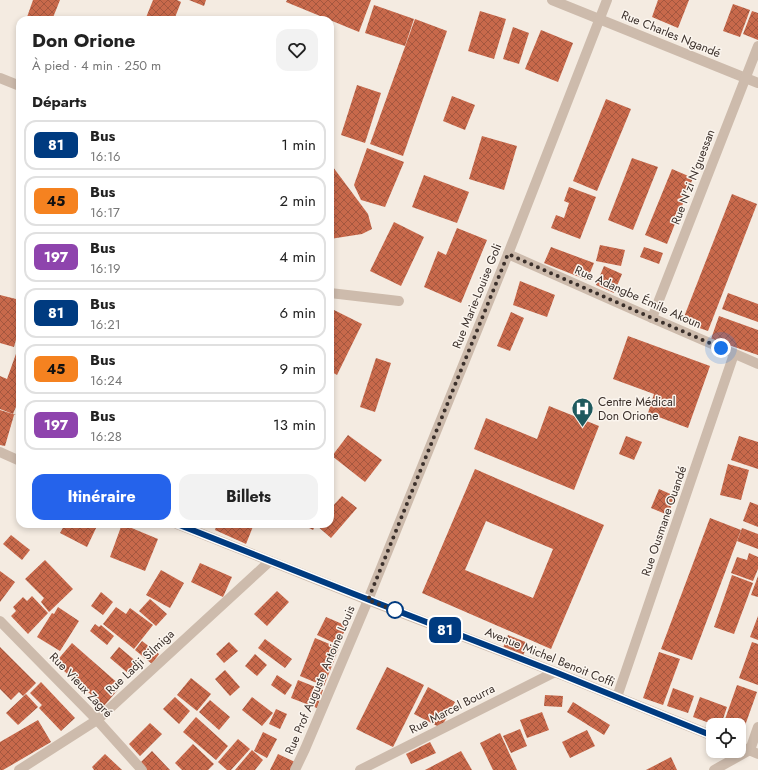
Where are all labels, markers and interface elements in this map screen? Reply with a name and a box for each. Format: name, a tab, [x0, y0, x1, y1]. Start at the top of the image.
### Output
street label: Rue Charles Ngandé	[619, 6, 723, 62]
text: Don Orione	[32, 27, 135, 54]
button: heart	[276, 29, 318, 71]
text: À pied · 4 min · 250 m	[32, 56, 161, 75]
text: Départs	[32, 91, 87, 113]
text: Bus	[90, 125, 115, 147]
street label: Rue N'zi N'guessan	[667, 127, 719, 227]
text: 1 min	[281, 134, 316, 156]
text: 81	[48, 135, 64, 155]
text: 16:16	[90, 147, 121, 166]
text: Bus	[90, 181, 115, 203]
text: 2 min	[279, 190, 316, 212]
text: 45	[47, 191, 65, 211]
text: 16:17	[90, 203, 120, 222]
text: Bus	[90, 237, 115, 259]
street label: Rue Marie-Louise Goli	[448, 241, 506, 351]
text: 4 min	[279, 246, 316, 268]
text: 197	[44, 247, 68, 267]
text: 16:19	[90, 259, 121, 278]
street label: Rue Adangbe Émile Akoun	[572, 261, 704, 333]
text: Bus	[90, 293, 115, 315]
text: 6 min	[279, 302, 316, 324]
text: 81	[48, 303, 64, 323]
text: 16:21	[90, 315, 121, 334]
your location	[711, 338, 731, 358]
text: Bus	[90, 349, 115, 371]
text: 9 min	[279, 358, 316, 380]
text: 45	[47, 359, 65, 379]
text: 16:24	[90, 371, 122, 390]
place label: Centre Médical Don Orione	[598, 393, 675, 425]
hospital icon: Centre Médical Don Orione	[569, 396, 595, 429]
text: Bus	[90, 405, 115, 427]
text: 13 min	[273, 414, 316, 436]
text: 197	[44, 415, 68, 435]
text: 16:28	[90, 427, 122, 446]
street label: Rue Ousmane Ouandé	[637, 463, 691, 579]
button: Itinéraire	[32, 474, 171, 520]
button: Billets	[179, 474, 318, 520]
unlabelled marker	[386, 601, 404, 619]
street label: Rue Prof Auguste Antoine Louis	[280, 603, 360, 757]
line badge: 81	[427, 617, 463, 643]
text: 81	[437, 620, 453, 640]
street label: Avenue Michel Benoit Coffi	[482, 623, 618, 691]
street label: Rue Ladji Silmiga	[102, 625, 179, 699]
street label: Rue Vieux Zagré	[45, 648, 117, 722]
street label: Rue Marcel Bourra	[406, 680, 498, 738]
map controls	[706, 718, 746, 758]
button: locate	[706, 718, 746, 758]

